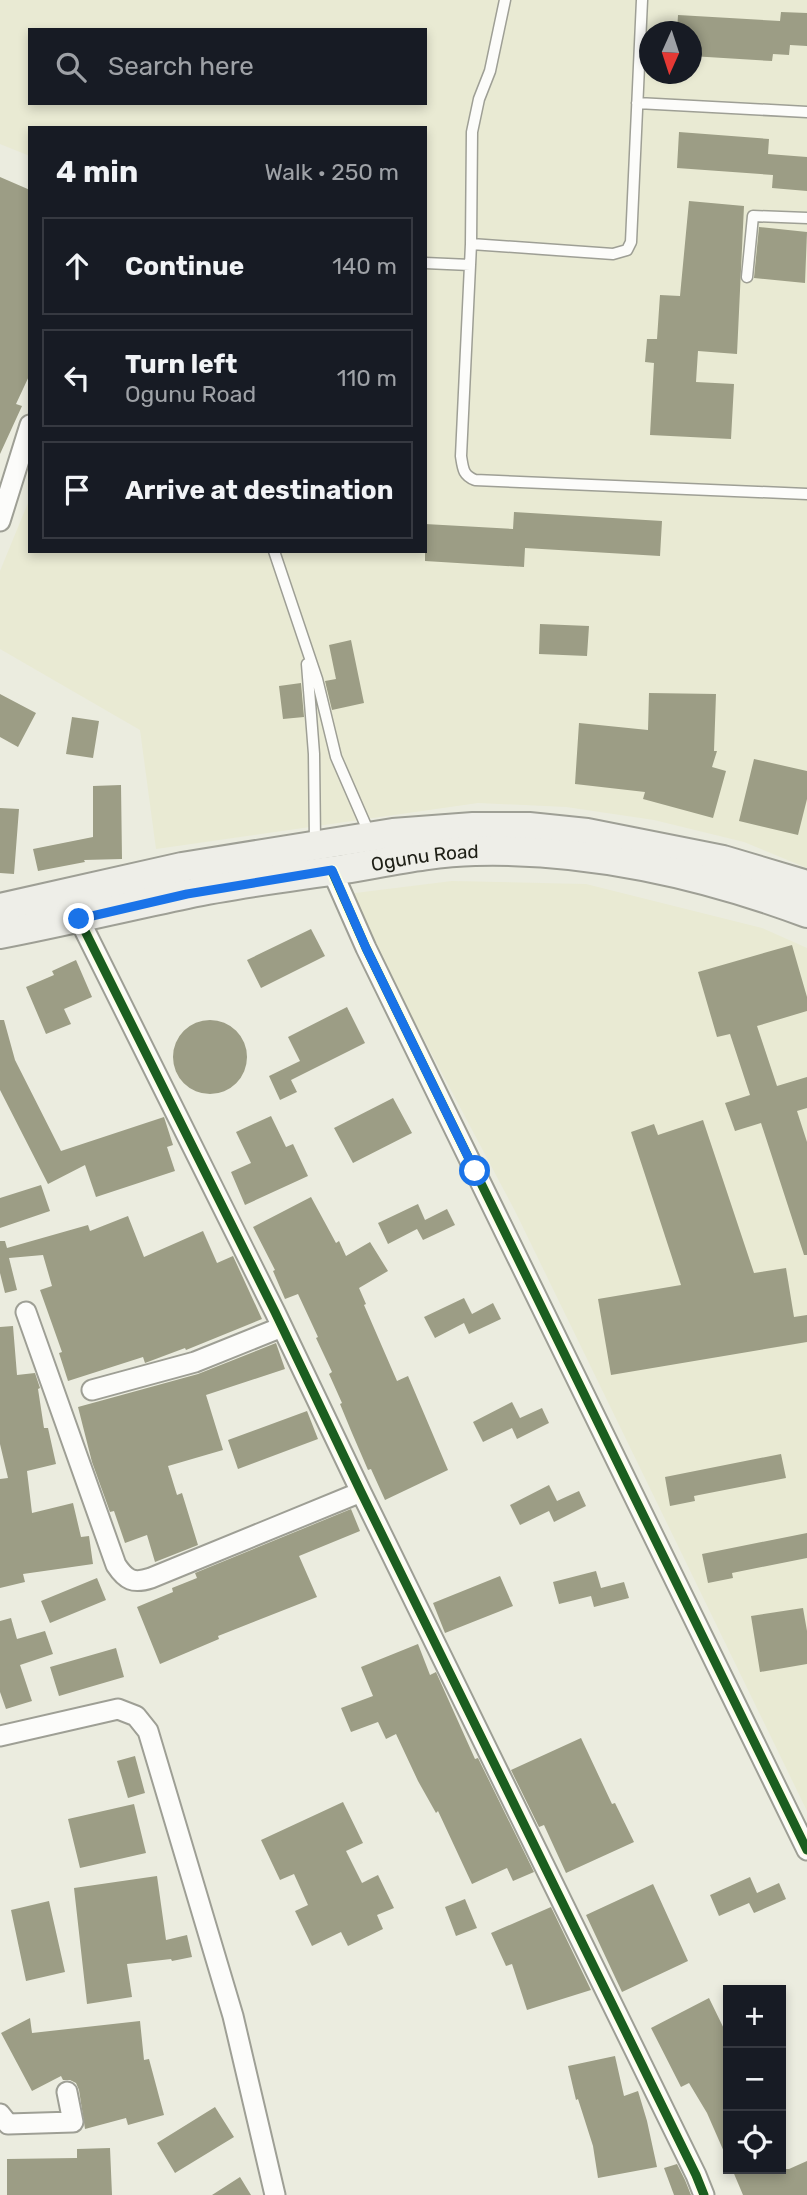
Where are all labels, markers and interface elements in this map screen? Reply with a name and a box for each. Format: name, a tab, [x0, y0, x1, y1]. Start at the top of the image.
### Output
north arrow	[639, 21, 702, 84]
search box	[28, 28, 427, 105]
icon: search	[52, 48, 90, 86]
text: Search here	[108, 51, 254, 82]
text: 4 min	[56, 154, 138, 190]
text: Walk · 250 m	[264, 158, 399, 186]
icon: ahead	[58, 247, 96, 285]
text: Continue	[125, 251, 244, 282]
text: 140 m	[332, 252, 397, 280]
text: Turn left	[125, 349, 237, 380]
icon: left	[58, 359, 96, 397]
text: 110 m	[337, 364, 397, 392]
text: Ogunu Road	[125, 380, 256, 408]
icon: arrive	[58, 471, 96, 509]
text: Arrive at destination	[125, 475, 393, 506]
street label: Ogunu Road	[369, 840, 479, 876]
route end	[63, 903, 94, 934]
route start	[459, 1155, 490, 1186]
map controls	[723, 1985, 786, 2174]
button: +	[723, 1985, 786, 2048]
button: −	[723, 2048, 786, 2111]
button: locate	[723, 2111, 786, 2174]

